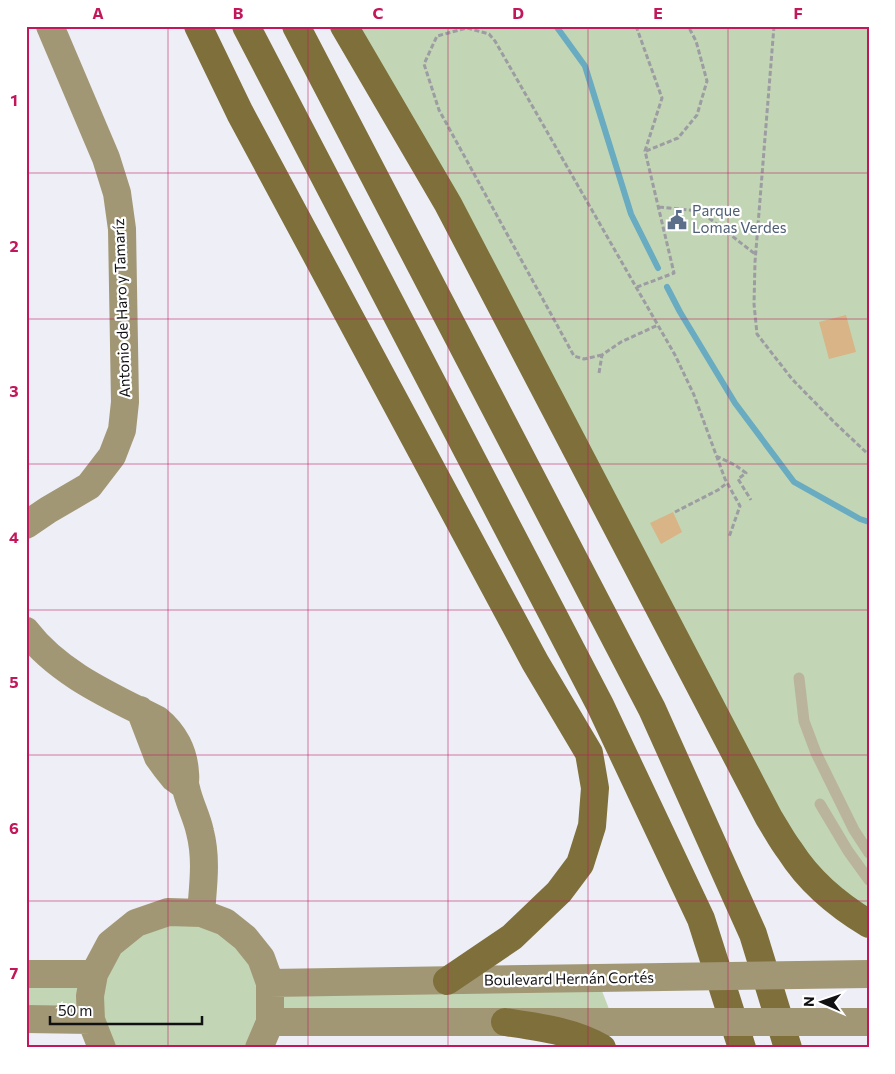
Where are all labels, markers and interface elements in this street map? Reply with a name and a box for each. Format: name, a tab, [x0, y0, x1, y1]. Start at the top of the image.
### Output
text: A	[92, 3, 104, 22]
text: B	[233, 3, 244, 22]
text: C	[373, 3, 384, 22]
text: D	[512, 3, 524, 22]
text: E	[653, 3, 663, 22]
text: F	[793, 3, 803, 22]
text: 1	[10, 90, 18, 109]
place label: Parque Lomas Verdes	[692, 201, 787, 236]
public building icon: Parque Lomas Verdes	[666, 209, 688, 231]
street label: Antonio de Haro y Tamaríz	[109, 218, 133, 398]
text: 2	[9, 236, 19, 255]
text: 3	[9, 381, 19, 400]
text: 4	[9, 527, 19, 546]
text: 5	[9, 672, 19, 691]
text: 6	[9, 818, 19, 837]
text: 7	[10, 963, 19, 982]
street label: Boulevard Hernán Cortés	[484, 968, 654, 988]
north arrow	[798, 976, 848, 1026]
scale bar	[50, 994, 202, 1026]
text: N	[800, 996, 817, 1007]
text: 50 m	[58, 1001, 92, 1019]

